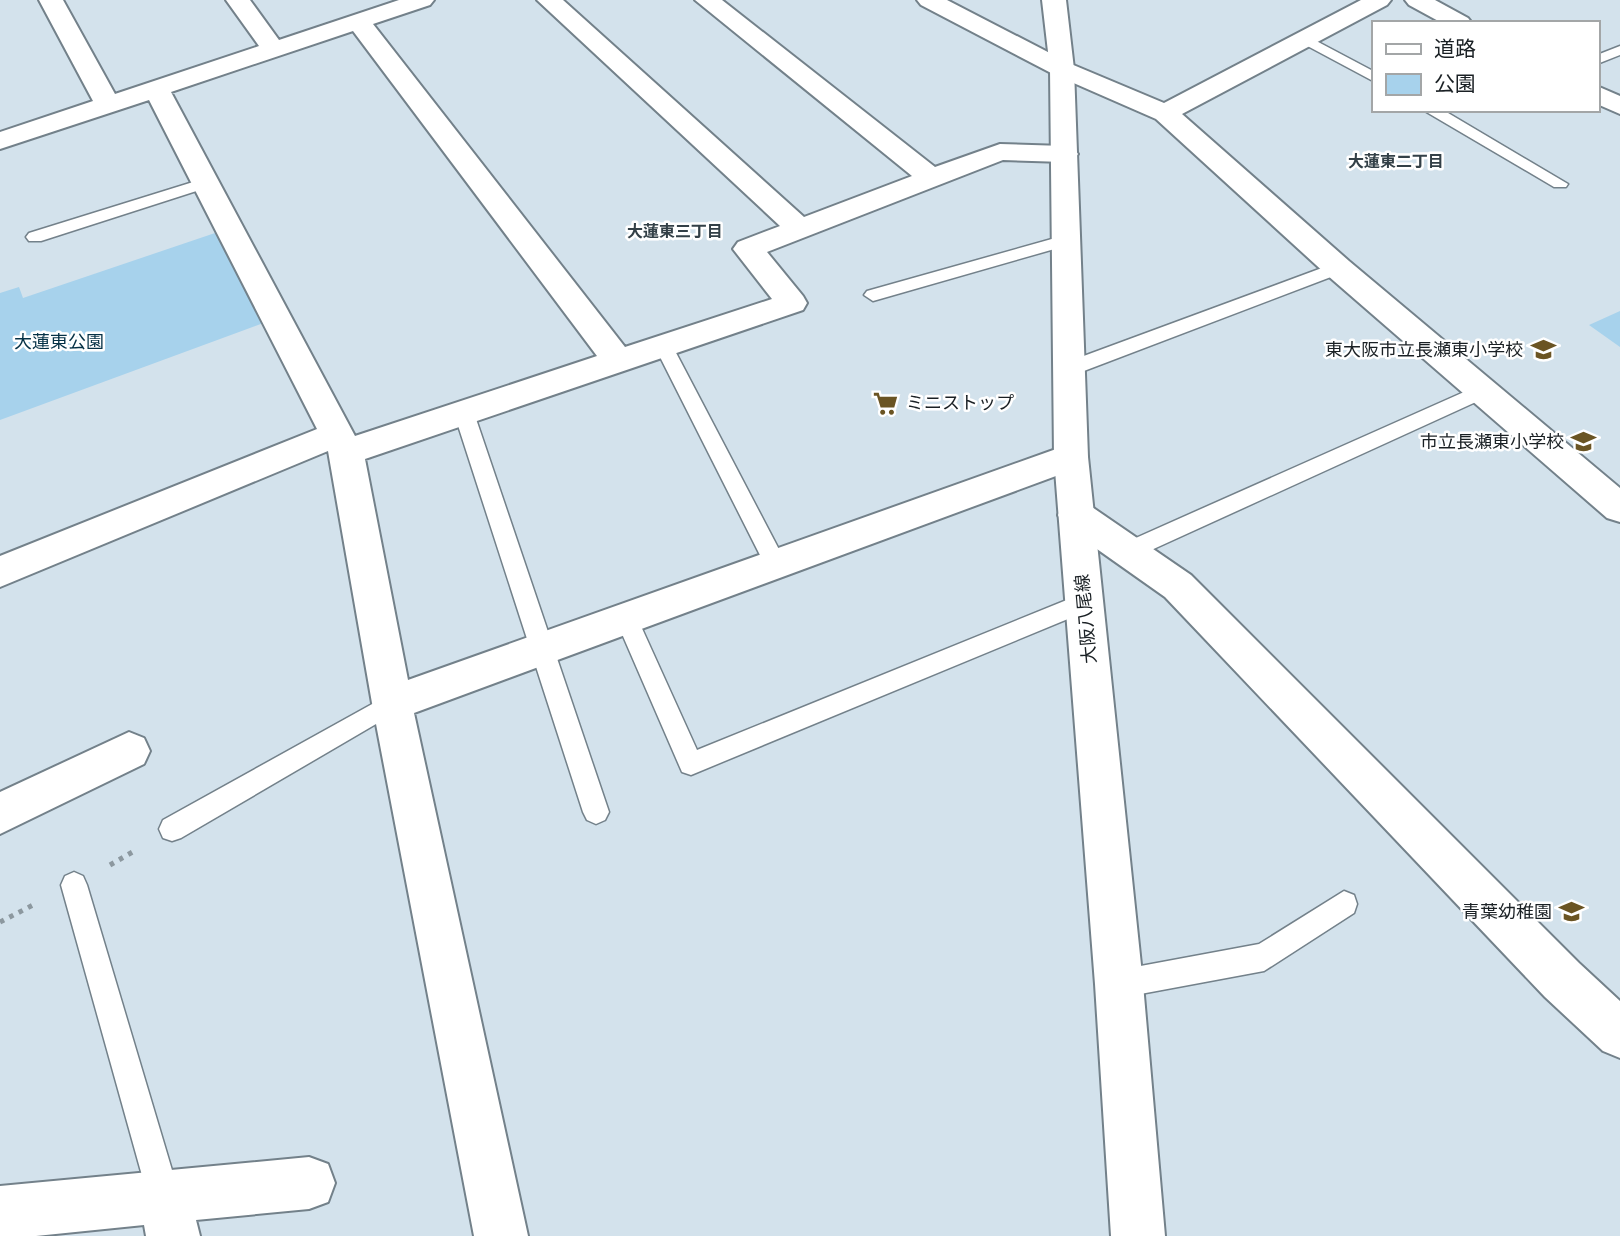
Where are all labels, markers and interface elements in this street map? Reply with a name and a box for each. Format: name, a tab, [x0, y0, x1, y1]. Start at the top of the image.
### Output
legend	[1372, 21, 1599, 112]
text: 道路	[1434, 37, 1476, 62]
text: 公園	[1434, 72, 1476, 97]
district label: 大蓮東二丁目	[1348, 152, 1444, 172]
district label: 大蓮東三丁目	[627, 222, 723, 242]
park label: 大蓮東公園	[14, 331, 104, 353]
school or university icon: 東大阪市立長瀬東小学校	[1529, 336, 1557, 364]
place label: 東大阪市立長瀬東小学校	[1325, 339, 1523, 361]
supermarket icon: ミニストップ	[872, 389, 900, 417]
place label: ミニストップ	[906, 392, 1014, 414]
school or university icon: 市立長瀬東小学校	[1570, 428, 1598, 456]
place label: 市立長瀬東小学校	[1420, 431, 1564, 453]
street label: 大阪八尾線	[1071, 573, 1101, 665]
school or university icon: 青葉幼稚園	[1558, 898, 1586, 926]
place label: 青葉幼稚園	[1462, 901, 1552, 923]

